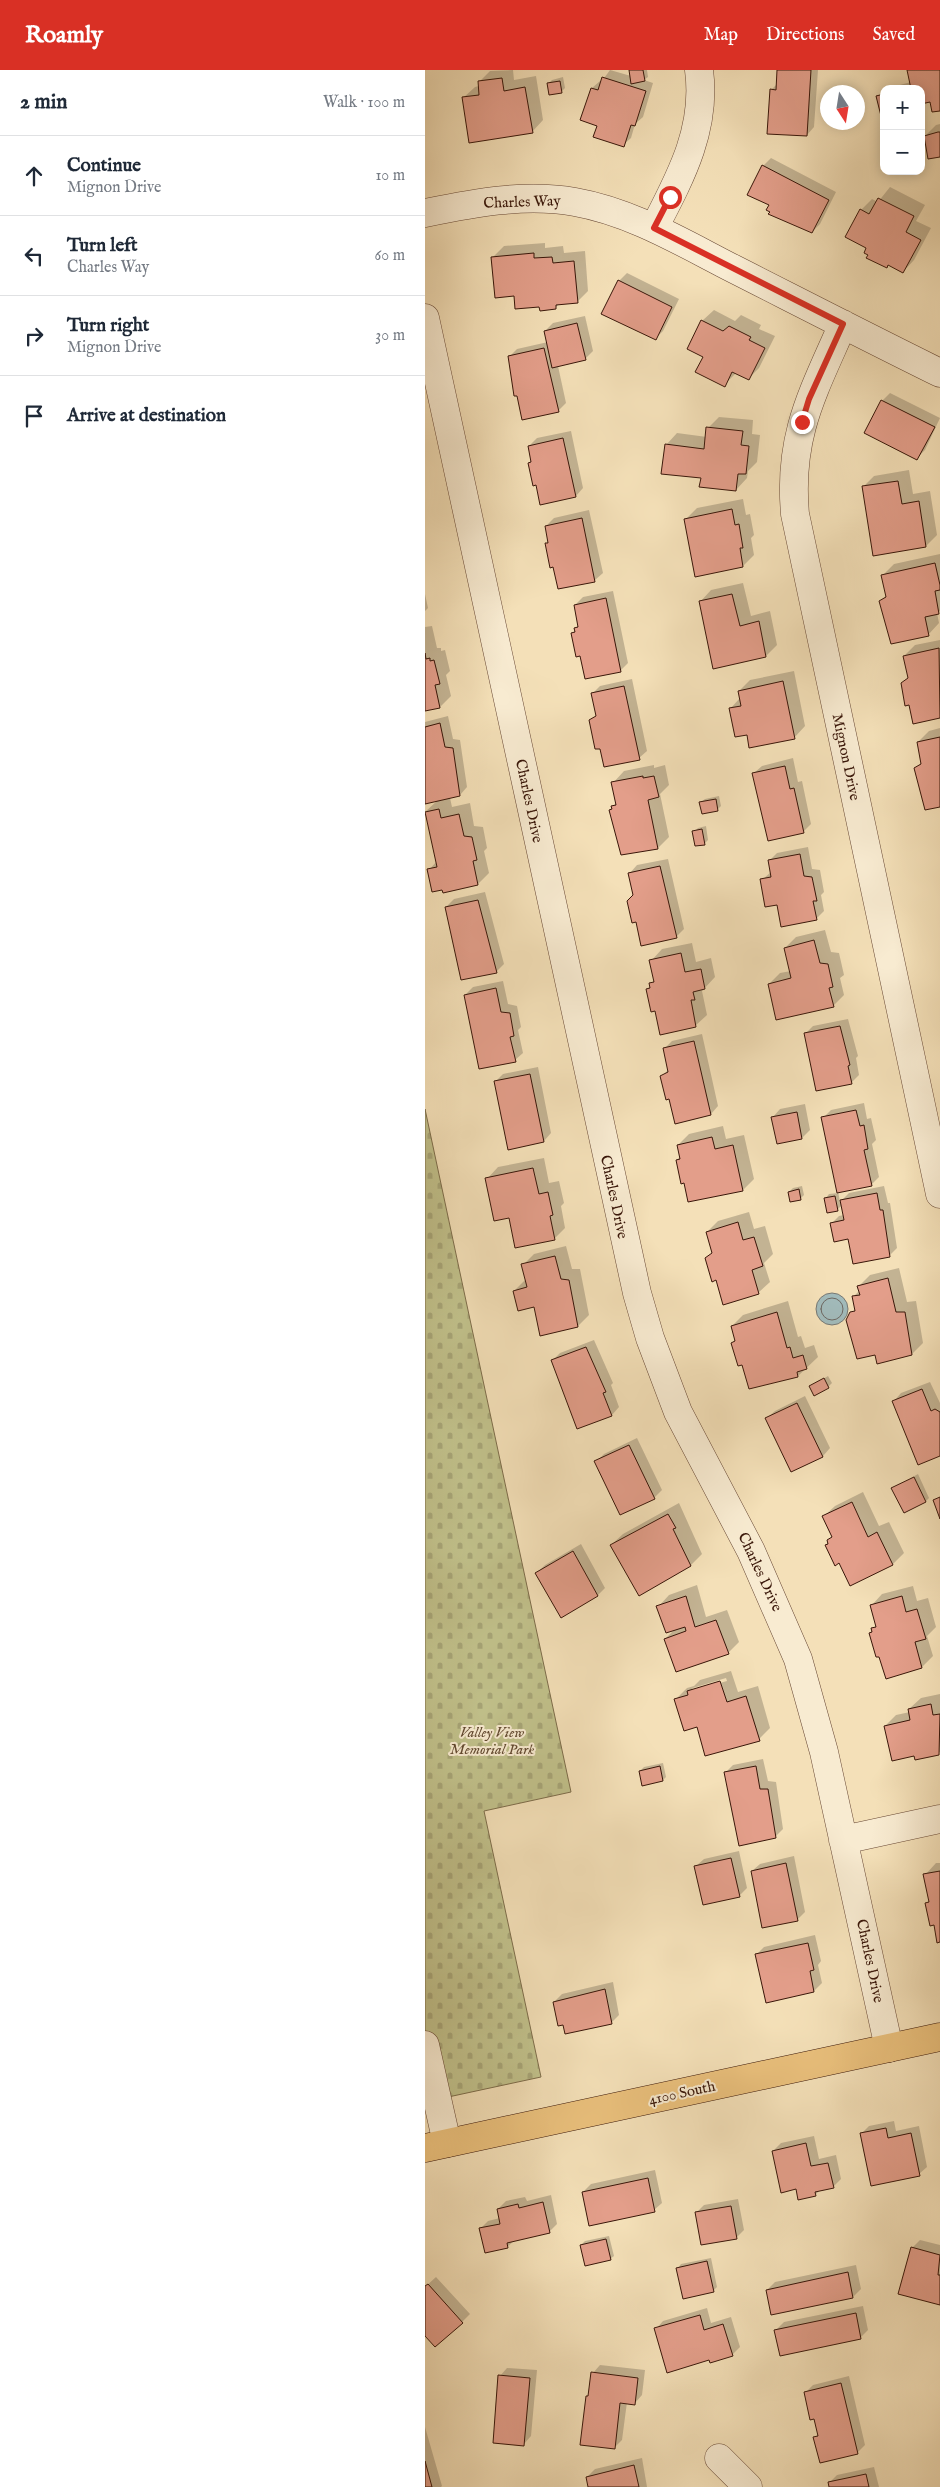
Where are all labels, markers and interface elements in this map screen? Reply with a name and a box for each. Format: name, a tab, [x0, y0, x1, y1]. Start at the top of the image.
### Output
text: Roamly	[25, 20, 103, 51]
text: Map	[704, 24, 738, 47]
text: Directions	[766, 24, 844, 47]
text: Saved	[872, 24, 915, 47]
north arrow	[820, 85, 865, 130]
map controls	[880, 85, 925, 175]
button: +	[880, 85, 925, 130]
text: 2 min	[20, 89, 67, 116]
text: Walk · 100 m	[323, 93, 405, 113]
button: −	[880, 130, 925, 175]
text: Continue	[67, 154, 141, 178]
icon: ahead	[20, 162, 48, 190]
text: 10 m	[375, 166, 405, 186]
text: Mignon Drive	[67, 178, 161, 198]
route start	[659, 186, 682, 209]
street label: Charles Way	[483, 191, 562, 213]
text: Turn left	[67, 234, 138, 258]
icon: left	[20, 242, 48, 270]
text: 60 m	[375, 246, 405, 266]
text: Charles Way	[67, 258, 149, 278]
text: Turn right	[67, 314, 149, 338]
icon: right	[20, 322, 48, 350]
text: 30 m	[375, 326, 405, 346]
text: Mignon Drive	[67, 338, 161, 358]
icon: arrive	[20, 402, 48, 430]
text: Arrive at destination	[67, 404, 226, 428]
route end	[791, 411, 814, 434]
street label: Mignon Drive	[828, 712, 865, 802]
street label: Charles Drive	[511, 757, 547, 845]
street label: Charles Drive	[596, 1153, 632, 1241]
street label: Charles Drive	[733, 1529, 787, 1615]
park label: Valley View Memorial Park	[450, 1723, 534, 1759]
street label: Charles Drive	[852, 1917, 888, 2005]
street label: 4100 South	[647, 2077, 717, 2109]

